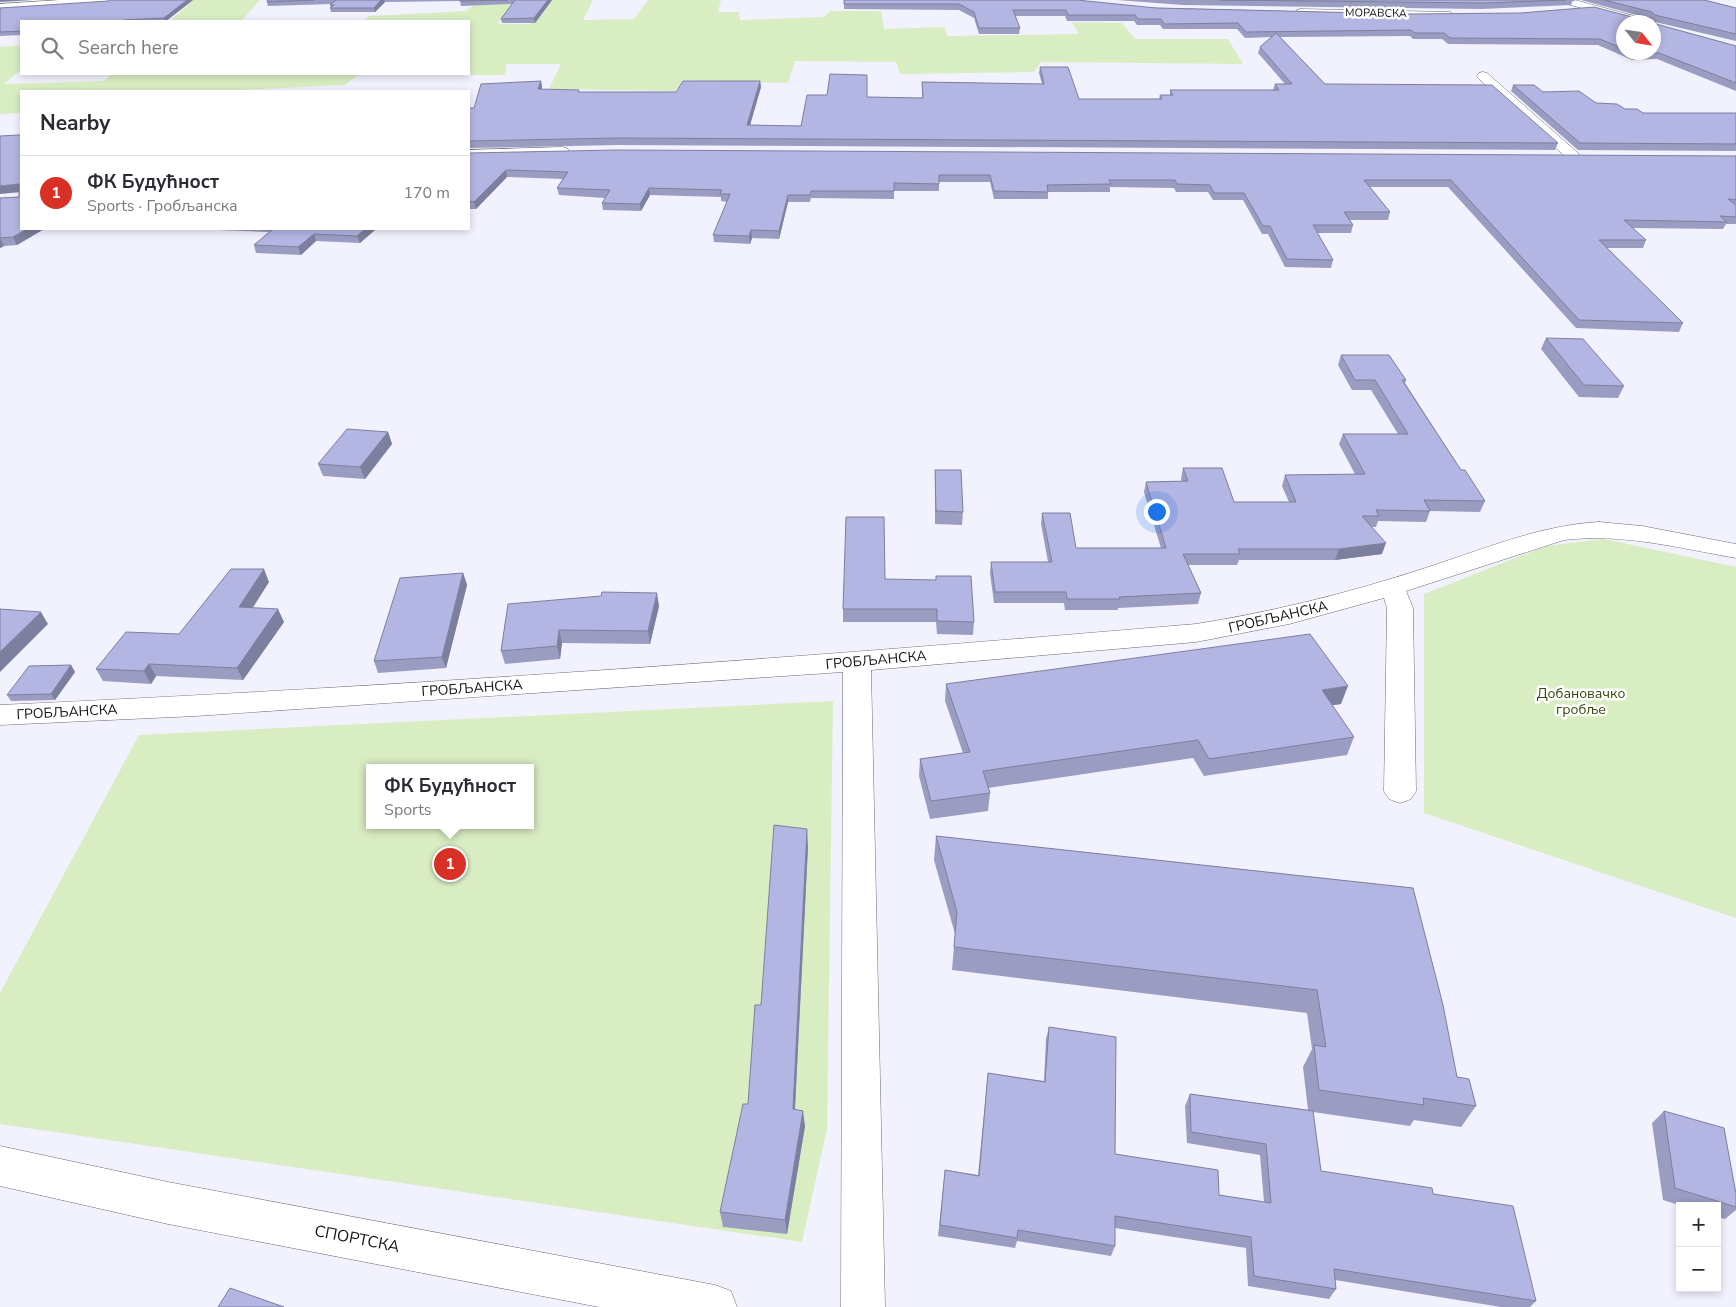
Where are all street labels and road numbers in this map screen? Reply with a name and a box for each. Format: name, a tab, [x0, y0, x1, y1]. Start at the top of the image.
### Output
street label: МОРАВСКА	[1345, 5, 1407, 21]
street label: ГРОБЉАНСКА	[1227, 596, 1329, 638]
street label: ГРОБЉАНСКА	[825, 646, 927, 674]
street label: ГРОБЉАНСКА	[421, 675, 523, 701]
street label: ГРОБЉАНСКА	[16, 700, 118, 724]
street label: СПОРТСКА	[313, 1220, 402, 1258]

